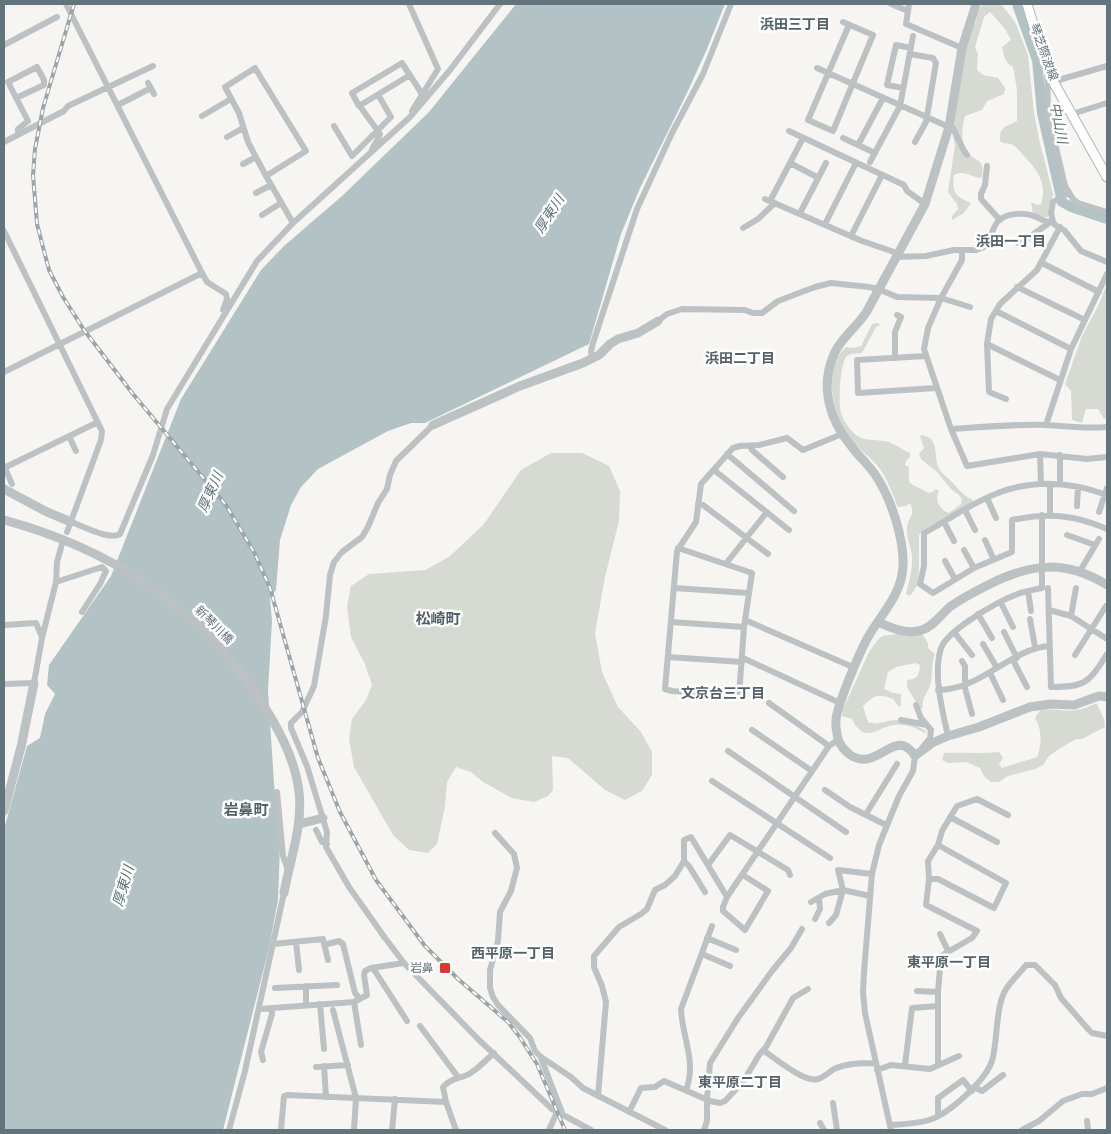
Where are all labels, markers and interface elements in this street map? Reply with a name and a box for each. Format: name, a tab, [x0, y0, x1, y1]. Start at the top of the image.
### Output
district label: 浜田三丁目	[760, 15, 830, 33]
street label: 琴芝際波線	[1026, 21, 1062, 83]
water label: 中山川	[1046, 101, 1072, 147]
water label: 厚東川	[530, 190, 569, 237]
district label: 浜田一丁目	[976, 232, 1046, 250]
district label: 浜田二丁目	[705, 349, 775, 367]
water label: 厚東川	[193, 467, 228, 515]
street label: 新琴川橋	[191, 602, 237, 648]
district label: 松崎町	[415, 608, 461, 629]
district label: 文京台三丁目	[681, 684, 765, 702]
district label: 岩鼻町	[223, 799, 269, 820]
water label: 厚東川	[109, 861, 138, 909]
district label: 西平原一丁目	[471, 944, 555, 962]
district label: 東平原一丁目	[907, 953, 991, 971]
place label: 岩鼻	[410, 960, 434, 976]
marker: 岩鼻	[438, 961, 452, 975]
district label: 東平原二丁目	[698, 1073, 782, 1091]

